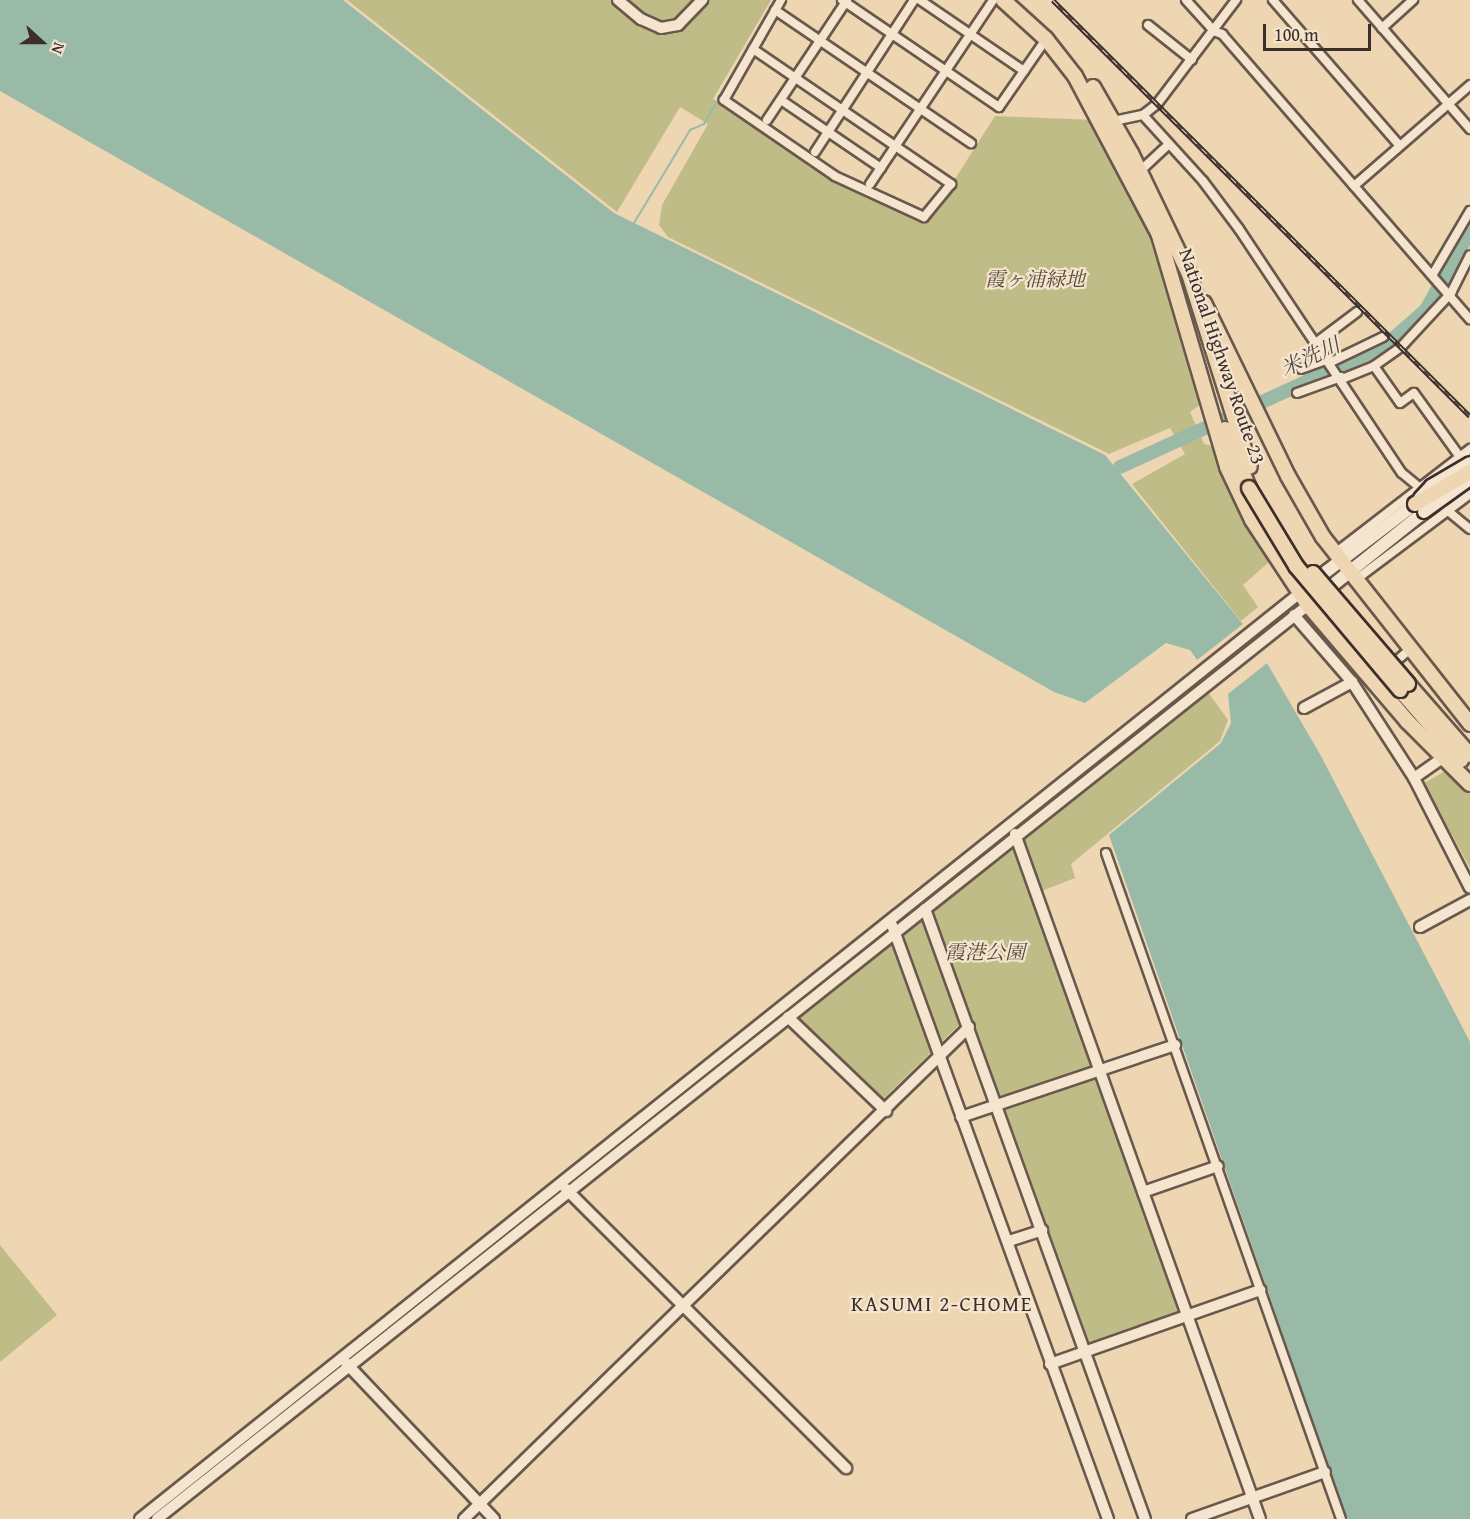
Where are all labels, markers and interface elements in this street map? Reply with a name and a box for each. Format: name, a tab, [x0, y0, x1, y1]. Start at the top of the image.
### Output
north arrow	[12, 12, 72, 72]
scale bar	[1266, 12, 1374, 50]
text: 100 m	[1274, 21, 1319, 48]
text: N	[46, 39, 72, 58]
street label: National Highway Route 23	[1175, 245, 1271, 467]
park label: 霞ヶ浦緑地	[985, 266, 1085, 290]
water label: 米洗川	[1276, 332, 1344, 382]
park label: 霞港公園	[945, 939, 1025, 963]
district label: KASUMI 2-CHOME	[851, 1291, 1033, 1317]

